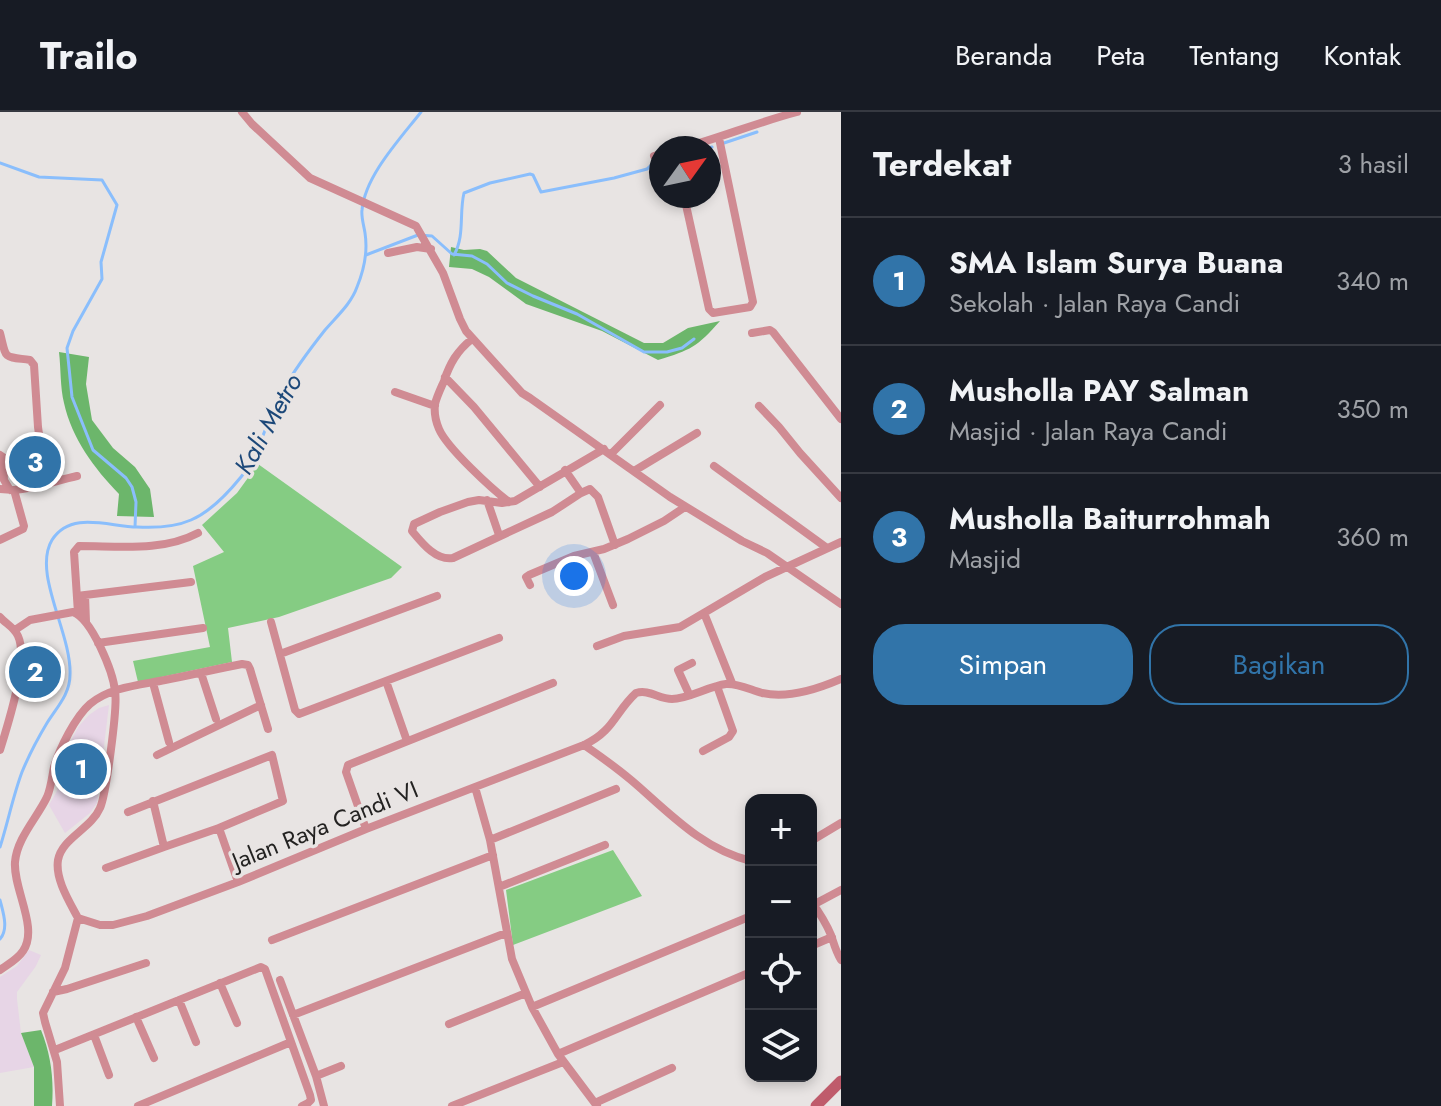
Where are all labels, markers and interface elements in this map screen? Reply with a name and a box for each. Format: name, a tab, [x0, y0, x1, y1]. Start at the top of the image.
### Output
text: Trailo	[40, 28, 138, 83]
text: Beranda	[955, 35, 1052, 76]
text: Peta	[1096, 35, 1145, 76]
text: Tentang	[1189, 35, 1280, 76]
text: Kontak	[1324, 35, 1401, 76]
north arrow	[649, 136, 721, 208]
text: Terdekat	[873, 140, 1011, 189]
text: 3 hasil	[1338, 145, 1409, 183]
text: SMA Islam Surya Buana	[949, 241, 1283, 284]
text: 1	[892, 262, 906, 300]
text: 340 m	[1336, 262, 1409, 300]
text: Sekolah · Jalan Raya Candi	[949, 284, 1240, 322]
water label: Kali Metro	[225, 366, 311, 481]
text: Musholla PAY Salman	[949, 369, 1249, 412]
text: 2	[890, 390, 908, 428]
text: 350 m	[1336, 390, 1409, 428]
text: Masjid · Jalan Raya Candi	[949, 412, 1227, 450]
pin: 3	[9, 432, 61, 492]
text: Musholla Baiturrohmah	[949, 497, 1271, 540]
text: 3	[891, 518, 907, 556]
text: 360 m	[1336, 518, 1409, 556]
text: Masjid	[949, 540, 1021, 578]
your location	[554, 556, 594, 596]
button: Simpan	[873, 624, 1133, 705]
button: Bagikan	[1149, 624, 1409, 705]
pin: 2	[9, 642, 61, 702]
pin: 1	[55, 739, 107, 799]
street label: Jalan Raya Candi VI	[224, 772, 423, 879]
map controls	[745, 794, 817, 1082]
button: +	[745, 794, 817, 866]
button: −	[745, 866, 817, 938]
button: locate	[745, 938, 817, 1010]
button: layers	[745, 1010, 817, 1082]

